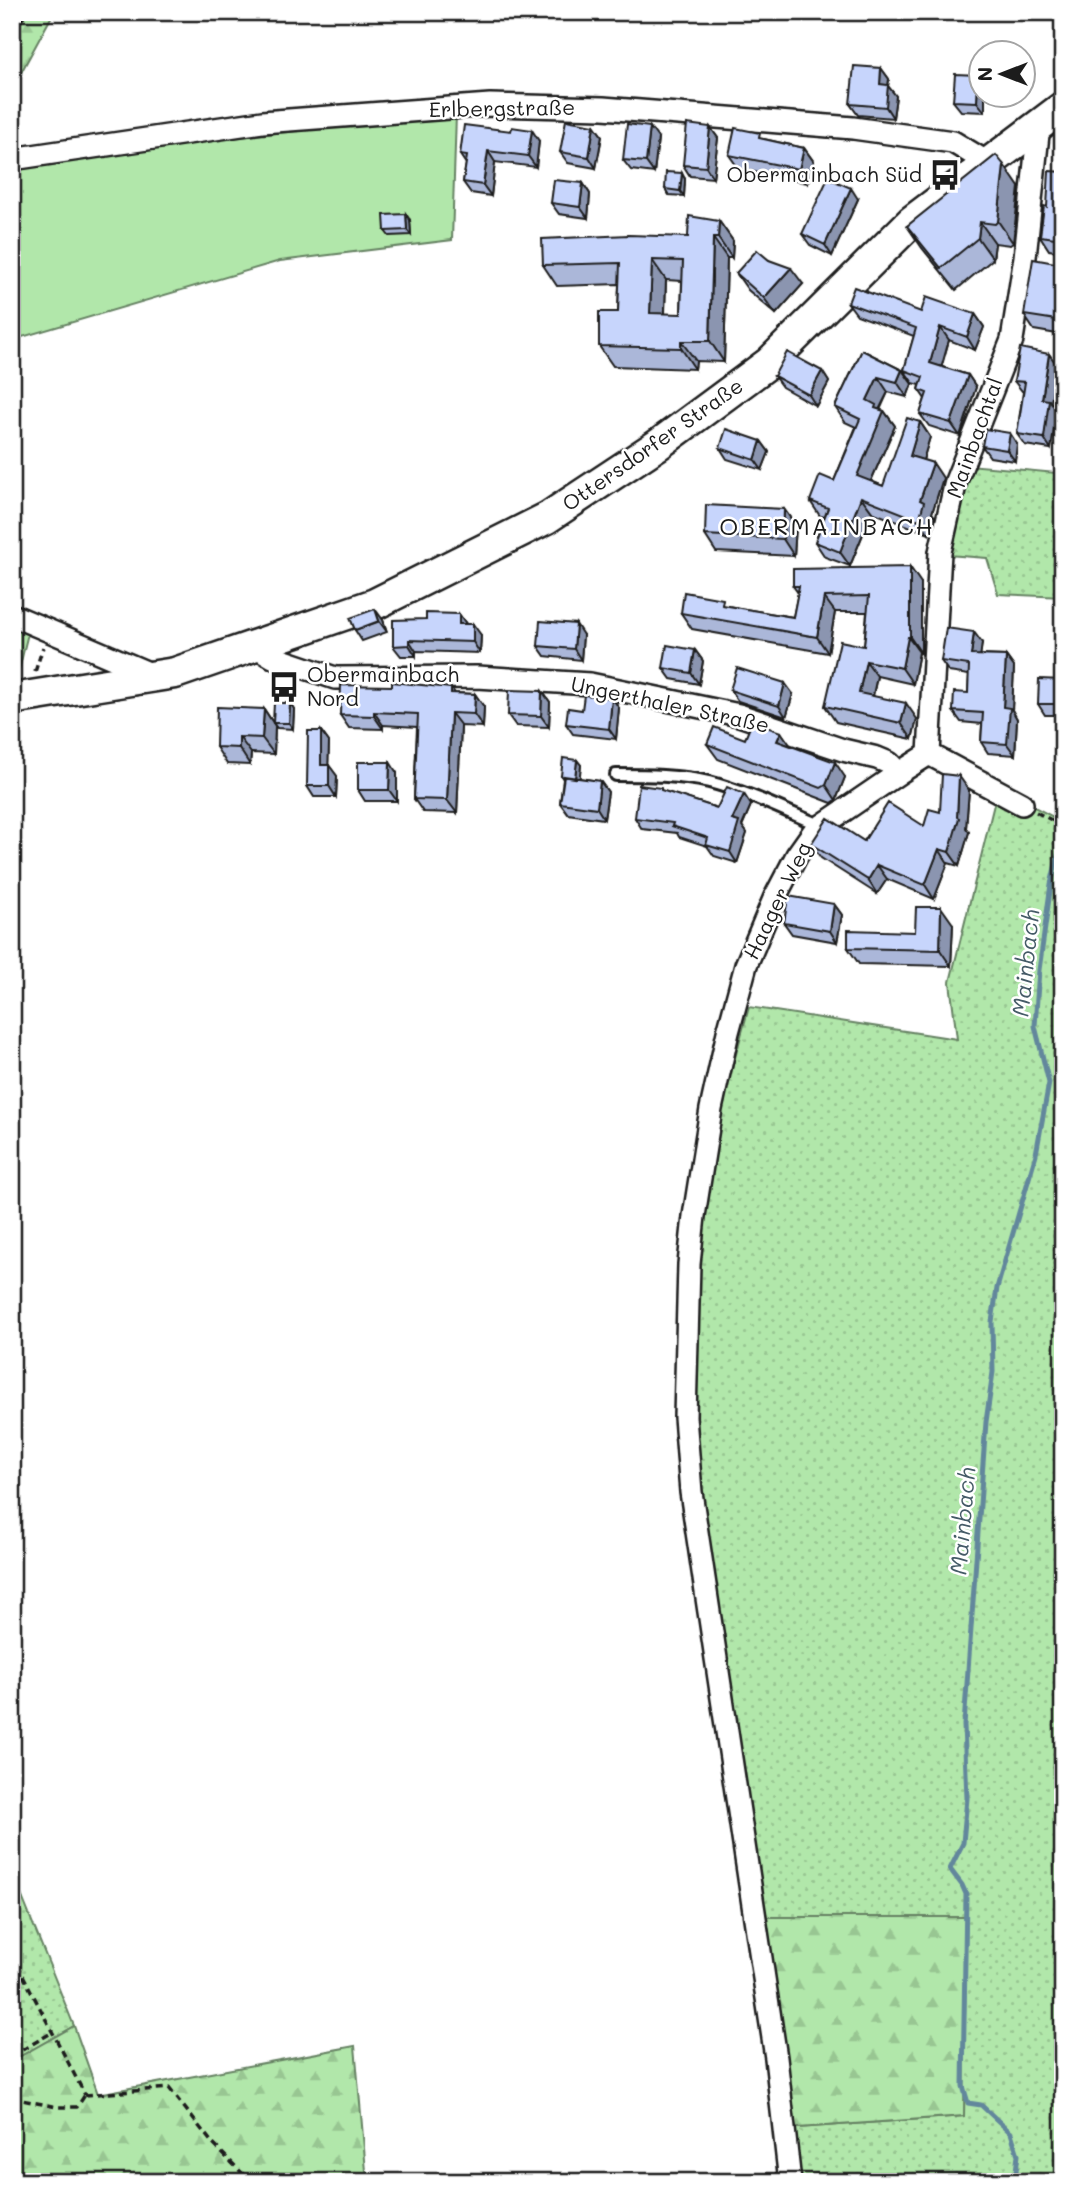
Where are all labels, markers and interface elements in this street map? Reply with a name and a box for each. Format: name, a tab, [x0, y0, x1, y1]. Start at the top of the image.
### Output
north arrow	[967, 38, 1036, 108]
text: N	[972, 67, 997, 81]
street label: Erlbergstraße	[429, 93, 575, 122]
bus stop icon: Obermainbach Süd	[928, 158, 962, 192]
place label: Obermainbach Süd	[727, 160, 922, 187]
street label: Ottersdorfer Straße	[556, 371, 748, 516]
street label: Mainbachtal	[939, 374, 1008, 501]
district label: OBERMAINBACH	[719, 510, 935, 541]
place label: Obermainbach Nord	[307, 660, 459, 711]
street label: Ungerthaler Straße	[569, 669, 772, 738]
bus stop icon: Obermainbach Nord	[267, 670, 301, 704]
street label: Haager Weg	[737, 837, 817, 963]
water label: Mainbach	[1004, 908, 1046, 1018]
water label: Mainbach	[942, 1466, 982, 1576]

